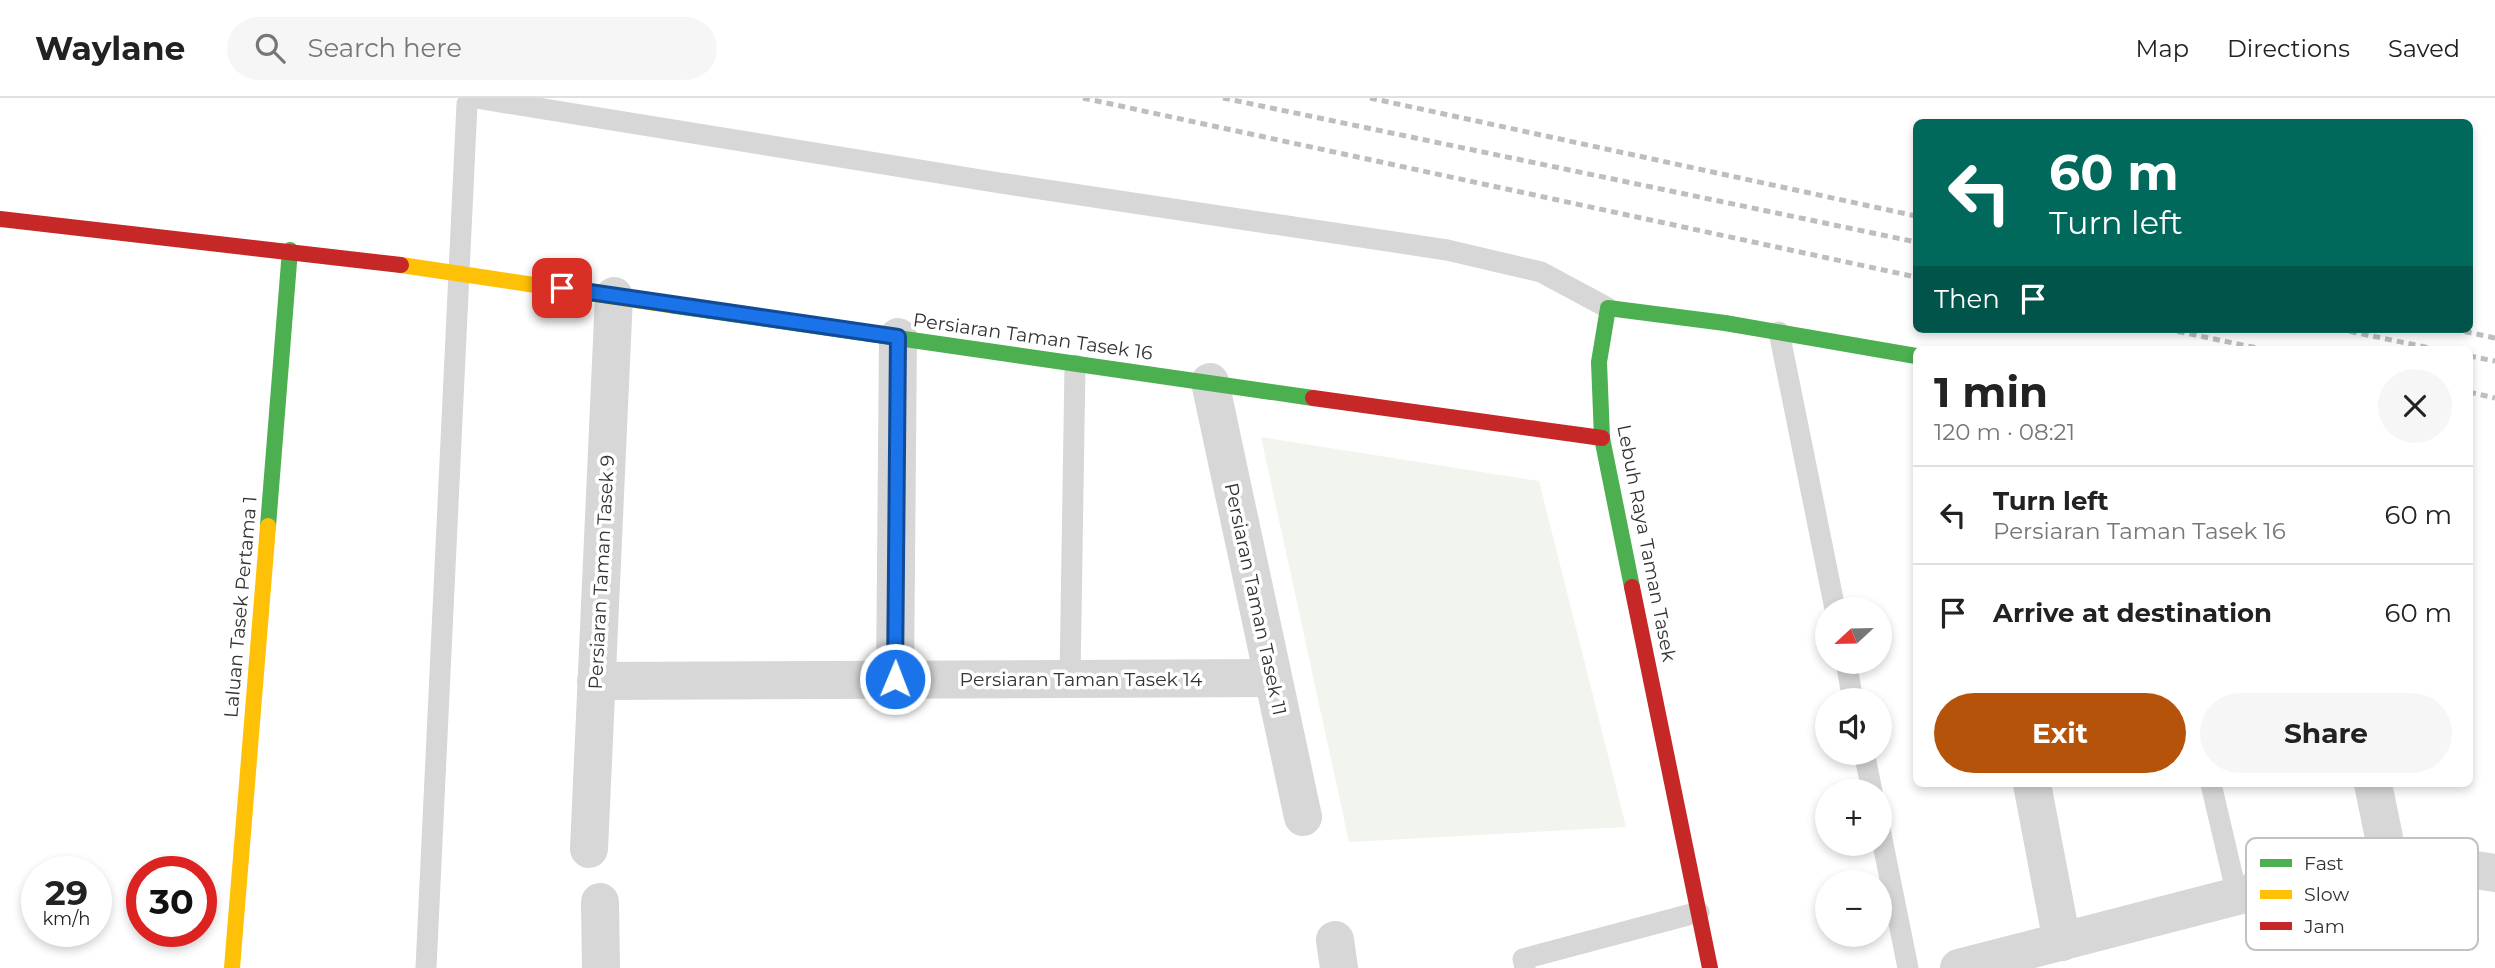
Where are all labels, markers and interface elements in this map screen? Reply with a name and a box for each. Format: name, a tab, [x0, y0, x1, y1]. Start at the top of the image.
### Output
search box	[227, 17, 717, 80]
text: Waylane	[35, 28, 185, 68]
icon: search	[251, 29, 289, 67]
text: Search here	[307, 32, 462, 64]
text: Map	[2136, 34, 2189, 63]
text: Directions	[2227, 34, 2350, 63]
text: Saved	[2388, 34, 2460, 63]
text: 60 m	[2049, 143, 2179, 202]
icon: left	[1934, 147, 2025, 238]
text: Turn left	[2049, 203, 2183, 242]
pin	[532, 258, 592, 318]
icon: arrive	[543, 269, 581, 307]
icon: arrive	[2014, 280, 2052, 318]
text: Then	[1934, 283, 2000, 315]
street label: Persiaran Taman Tasek 16	[912, 308, 1154, 365]
text: 1 min	[1934, 366, 2048, 418]
button: close	[2378, 369, 2452, 443]
text: 120 m · 08:21	[1934, 418, 2075, 446]
street label: Lebuh Raya Taman Tasek	[1612, 423, 1681, 664]
street label: Persiaran Taman Tasek 9	[584, 454, 619, 690]
street label: Persiaran Taman Tasek 11	[1220, 481, 1291, 717]
text: Turn left	[1993, 485, 2109, 517]
street label: Laluan Tasek Pertama 1	[219, 495, 262, 719]
icon: left	[1934, 496, 1972, 534]
text: 60 m	[2385, 499, 2452, 531]
text: Persiaran Taman Tasek 16	[1993, 517, 2286, 545]
icon: arrive	[1934, 594, 1972, 632]
north arrow	[1815, 597, 1892, 674]
map controls	[1815, 597, 1892, 947]
text: Arrive at destination	[1993, 597, 2272, 629]
text: 60 m	[2385, 597, 2452, 629]
position arrow	[858, 642, 932, 716]
street label: Persiaran Taman Tasek 14	[960, 668, 1203, 691]
button: sound	[1815, 688, 1892, 765]
button: Exit	[1934, 693, 2186, 773]
button: Share	[2200, 693, 2452, 773]
button: +	[1815, 779, 1892, 856]
legend	[2246, 838, 2478, 950]
text: Fast	[2304, 852, 2344, 875]
speed limit sign: 30	[126, 856, 217, 947]
button: −	[1815, 870, 1892, 947]
text: 29	[45, 871, 88, 914]
text: Slow	[2304, 883, 2349, 906]
text: km/h	[42, 908, 91, 930]
text: Jam	[2303, 915, 2345, 938]

